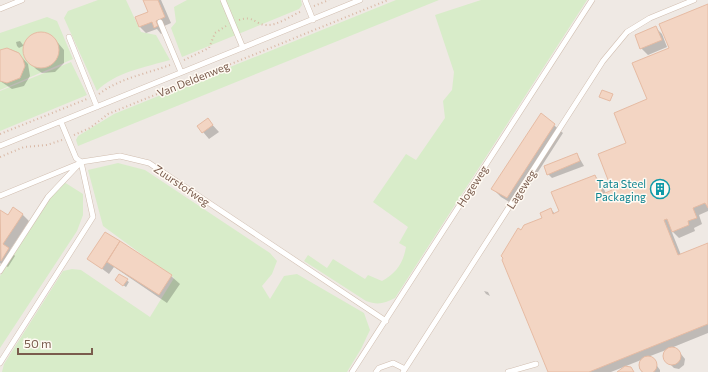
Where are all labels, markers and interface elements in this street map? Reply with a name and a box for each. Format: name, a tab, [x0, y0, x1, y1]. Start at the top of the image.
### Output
street label: Van Deldenweg	[155, 59, 231, 99]
street label: Zuurstofweg	[152, 162, 212, 208]
street label: Hogeweg	[454, 163, 490, 209]
street label: Lageweg	[504, 167, 538, 211]
place label: Tata Steel Packaging	[595, 177, 646, 203]
building icon: Tata Steel Packaging	[649, 178, 671, 200]
scale bar	[18, 330, 92, 356]
text: 50 m	[24, 336, 52, 350]

